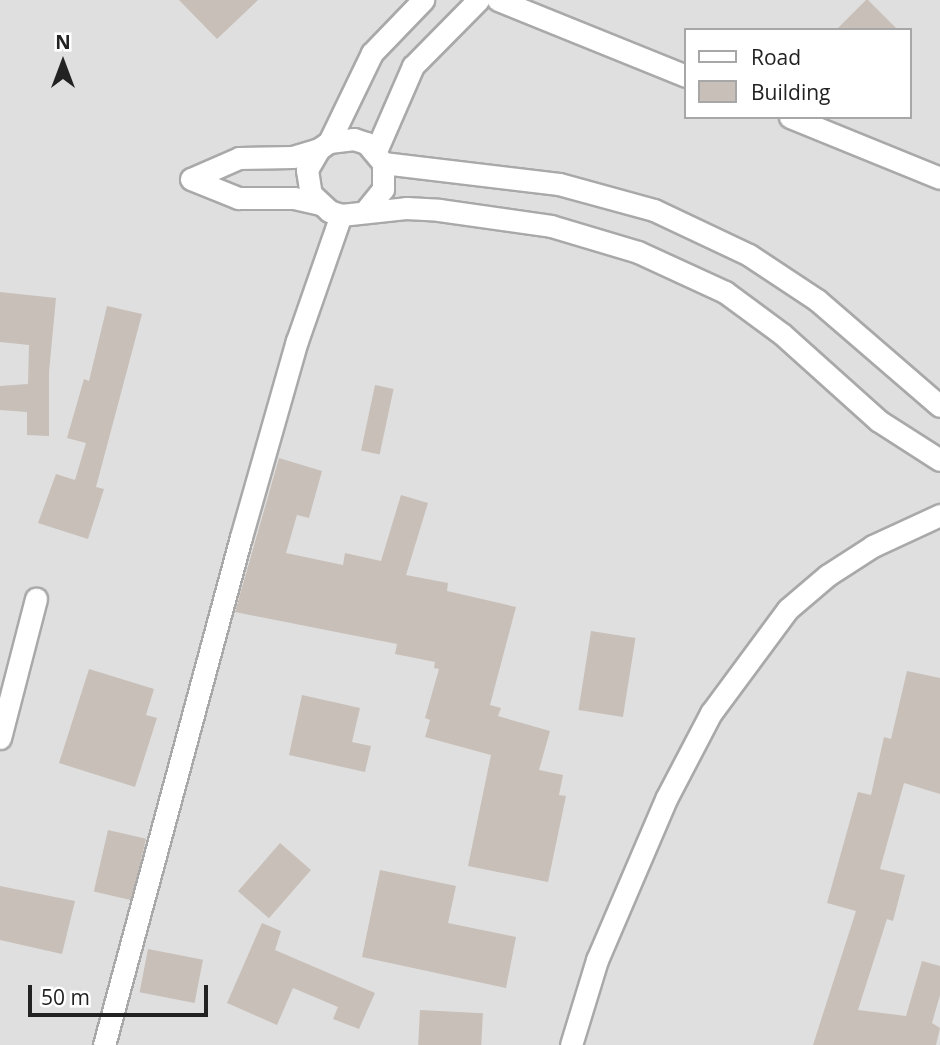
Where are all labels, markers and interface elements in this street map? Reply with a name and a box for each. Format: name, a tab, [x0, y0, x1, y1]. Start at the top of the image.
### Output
north arrow	[28, 28, 98, 98]
legend	[684, 28, 912, 119]
text: N	[55, 29, 71, 55]
text: Road	[751, 43, 801, 71]
text: Building	[751, 78, 830, 106]
scale bar	[32, 972, 212, 1016]
text: 50 m	[41, 983, 90, 1011]

